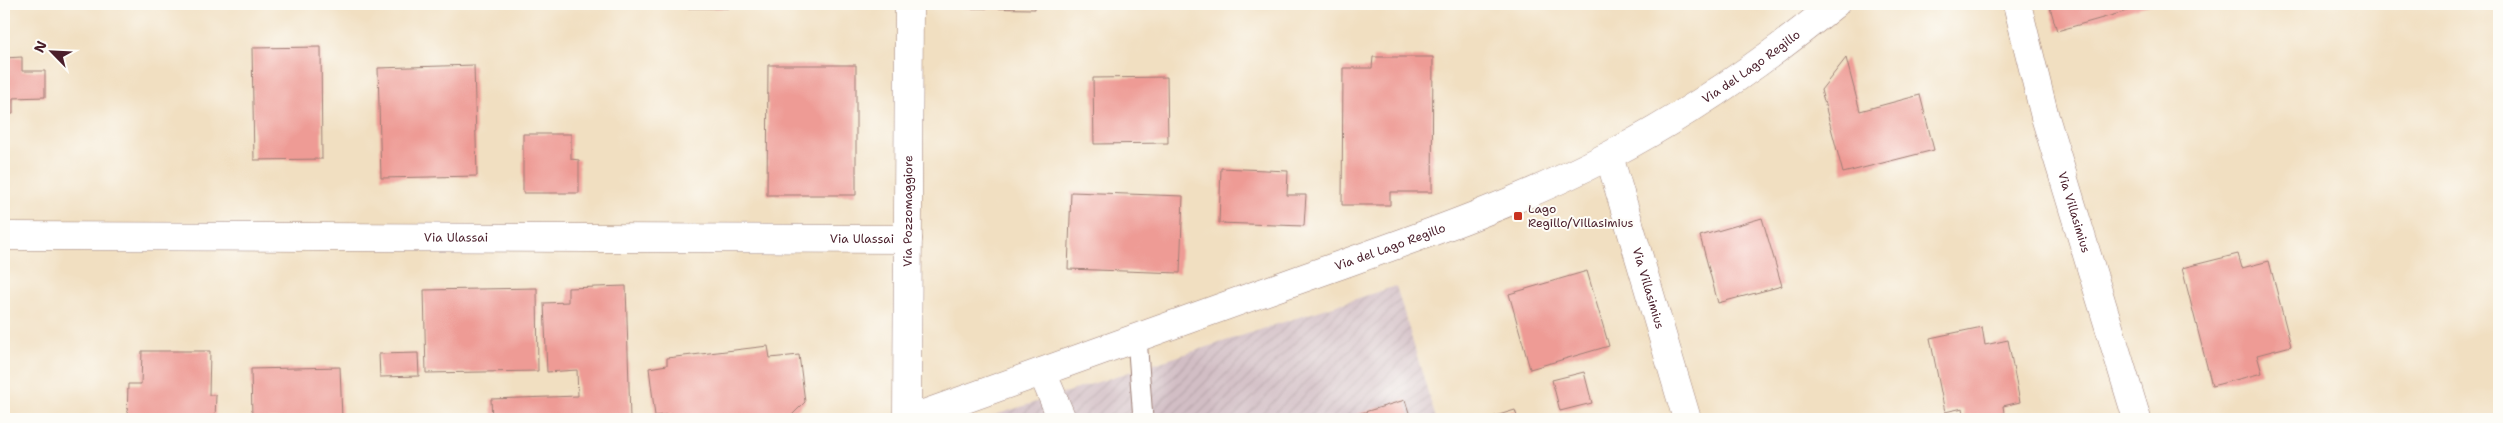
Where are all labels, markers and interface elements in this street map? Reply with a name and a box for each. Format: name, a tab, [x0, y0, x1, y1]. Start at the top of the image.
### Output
street label: Via del Lago Regillo	[1699, 27, 1803, 107]
north arrow	[28, 28, 78, 78]
text: N	[30, 38, 51, 55]
street label: Via Pozzomaggiore	[900, 155, 916, 267]
street label: Via Villasimius	[2054, 170, 2094, 255]
place label: Lago Regillo/Villasimius	[1528, 201, 1634, 231]
marker: Lago Regillo/Villasimius	[1512, 210, 1524, 222]
street label: Via del Lago Regillo	[1333, 220, 1448, 274]
street label: Via Ulassai	[424, 229, 488, 246]
street label: Via Ulassai	[830, 231, 894, 247]
street label: Via Villasimius	[1629, 246, 1668, 331]

